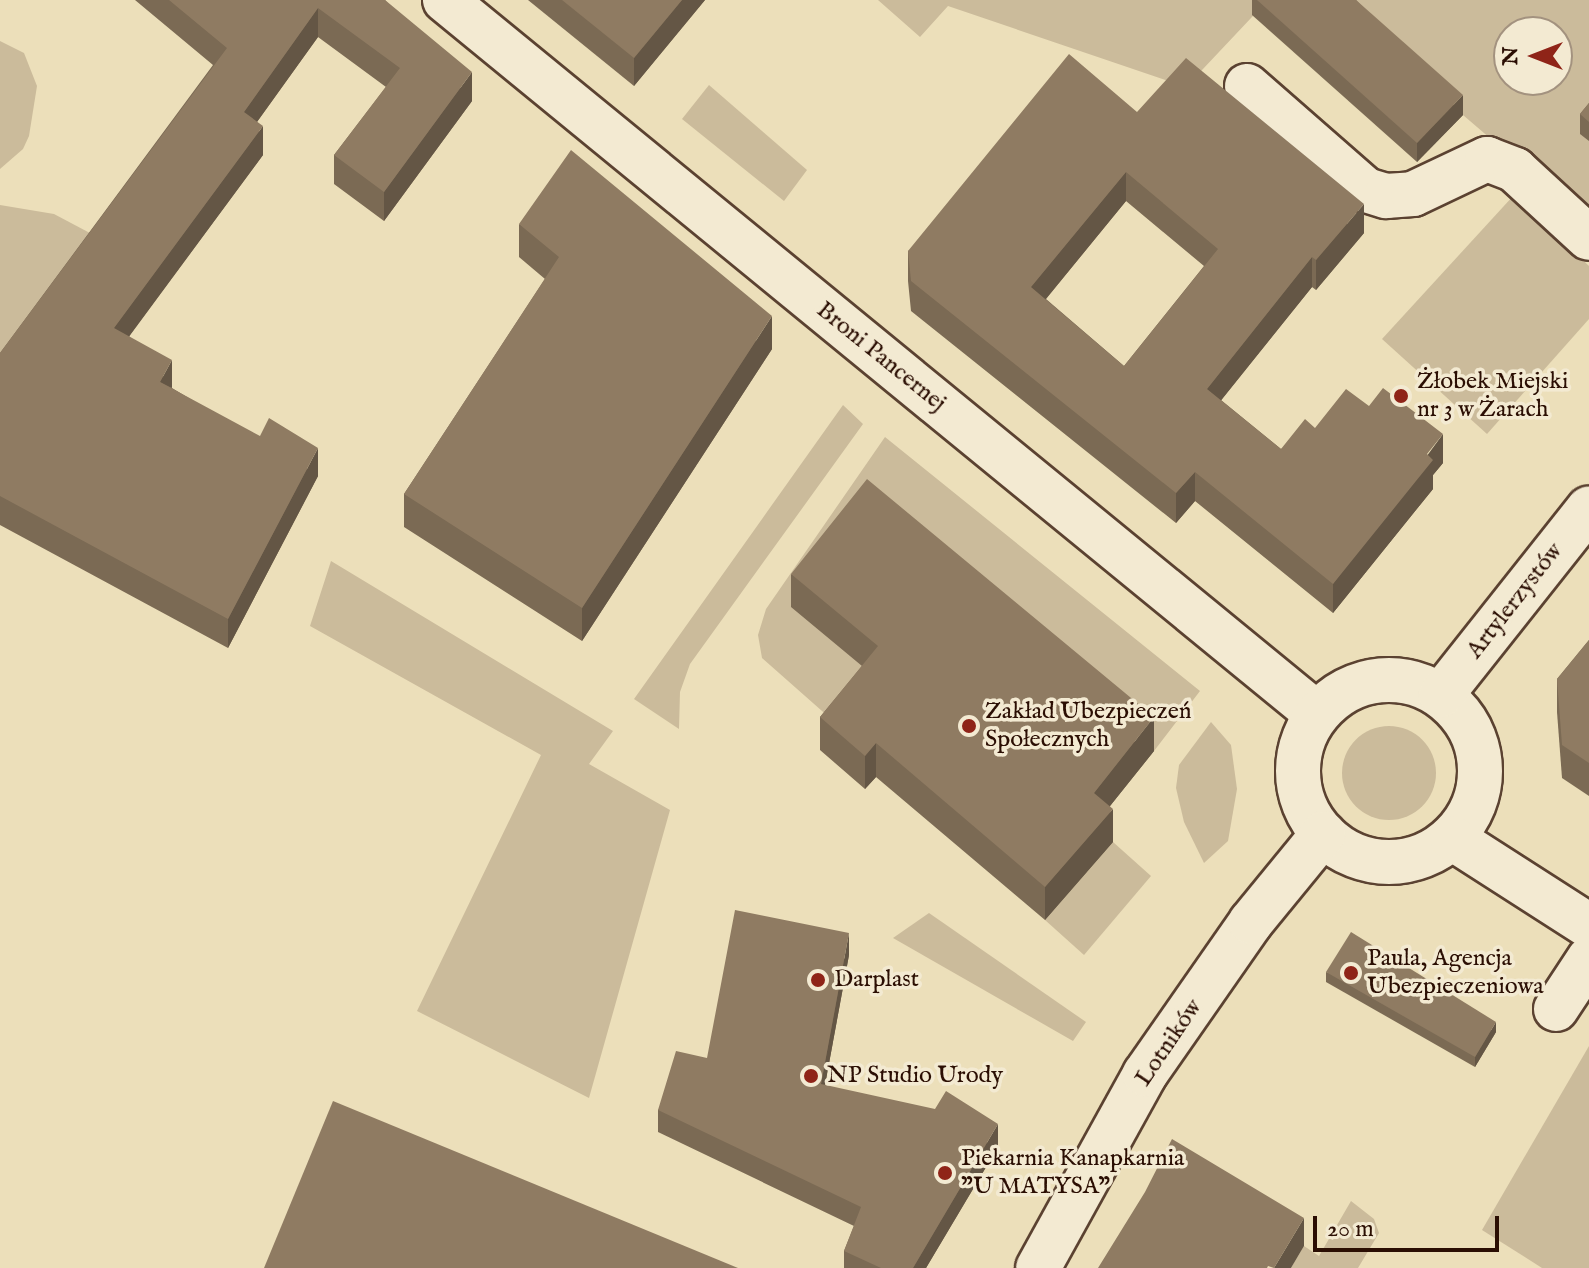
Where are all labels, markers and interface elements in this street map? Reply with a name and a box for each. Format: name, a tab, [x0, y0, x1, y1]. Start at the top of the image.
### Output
north arrow	[1493, 16, 1573, 96]
text: N	[1497, 46, 1525, 66]
street label: Broni Pancernej	[810, 296, 952, 418]
place label: Żłobek Miejski nr 3 w Żarach	[1417, 368, 1568, 424]
marker: Żłobek Miejski nr 3 w Żarach	[1392, 387, 1410, 405]
street label: Artylerzystów	[1461, 537, 1569, 665]
place label: Zakład Ubezpieczeń Społecznych	[985, 698, 1191, 754]
marker: Zakład Ubezpieczeń Społecznych	[960, 717, 978, 735]
place label: Paula, Agencja Ubezpieczeniowa	[1367, 945, 1544, 1001]
marker: Paula, Agencja Ubezpieczeniowa	[1342, 964, 1360, 982]
place label: Darplast	[834, 966, 919, 994]
marker: Darplast	[809, 971, 827, 989]
street label: Lotników	[1129, 994, 1209, 1092]
place label: NP Studio Urody	[827, 1062, 1003, 1090]
marker: NP Studio Urody	[802, 1067, 820, 1085]
place label: Piekarnia Kanapkarnia "U MATYSA"	[961, 1145, 1184, 1201]
marker: Piekarnia Kanapkarnia "U MATYSA"	[936, 1164, 954, 1182]
scale bar	[1317, 1200, 1503, 1250]
text: 20 m	[1327, 1214, 1374, 1245]

